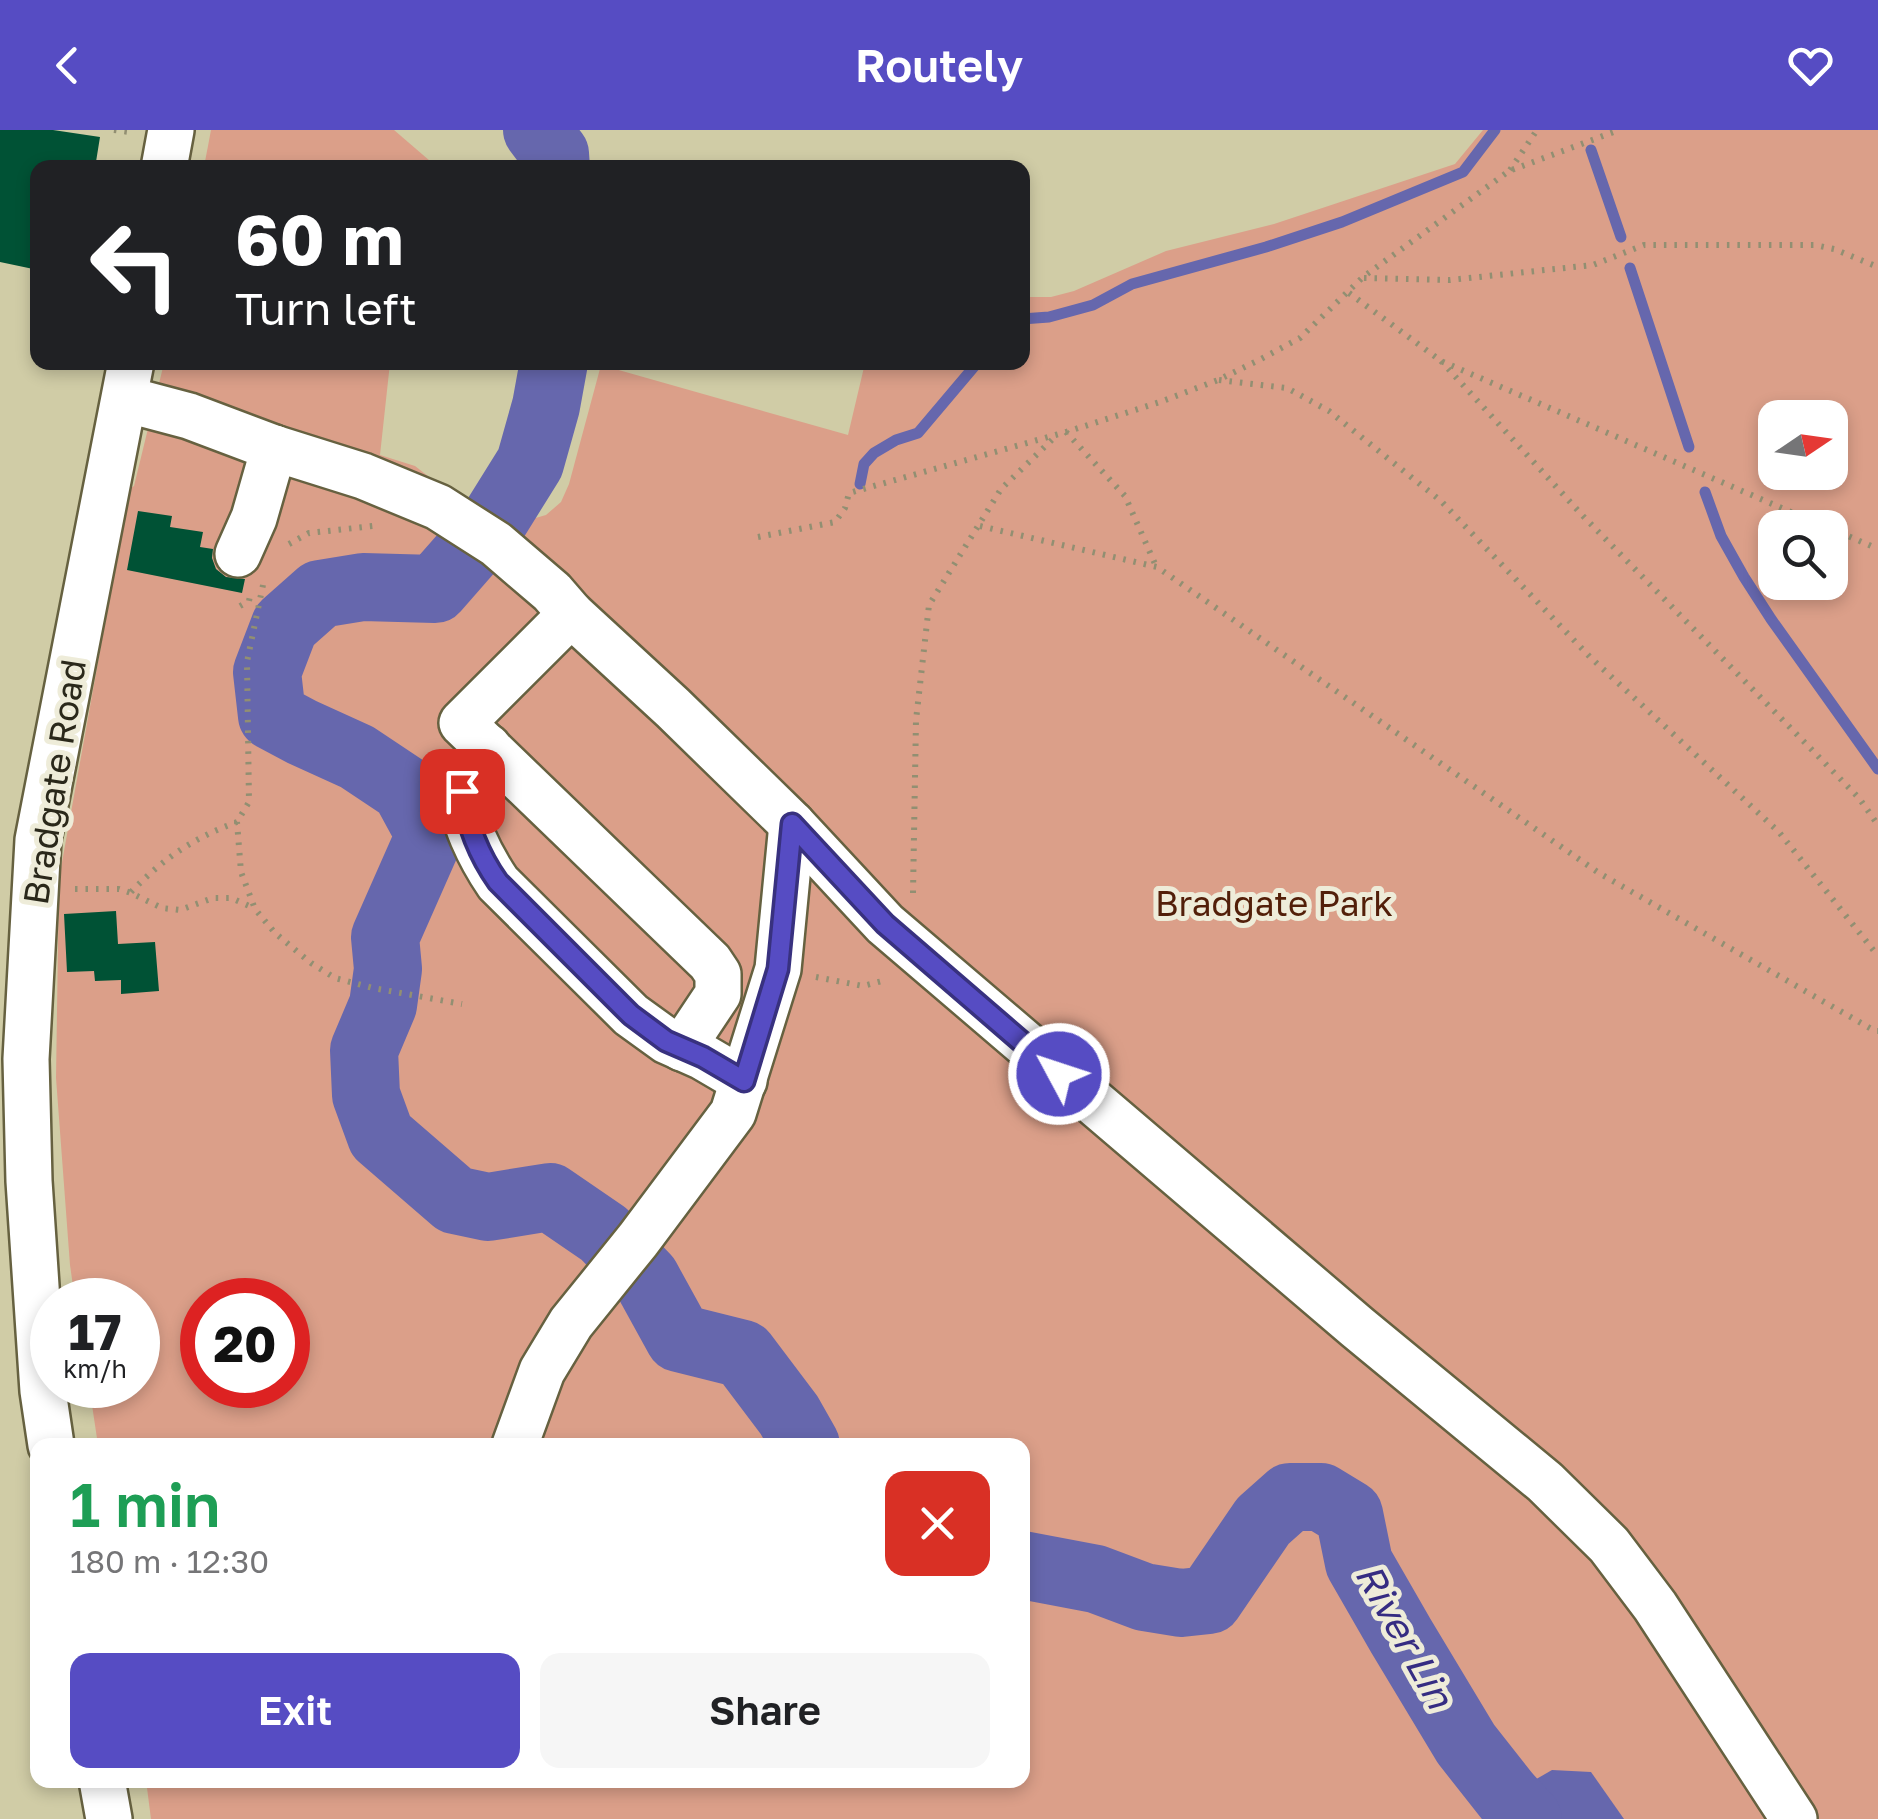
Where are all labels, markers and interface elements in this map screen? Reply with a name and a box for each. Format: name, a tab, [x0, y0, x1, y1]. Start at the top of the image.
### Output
icon: back	[40, 38, 95, 93]
text: Routely	[855, 38, 1023, 92]
icon: heart	[1783, 38, 1838, 93]
text: 60 m	[235, 196, 404, 280]
icon: left	[70, 200, 200, 330]
text: Turn left	[235, 281, 417, 335]
north arrow	[1758, 400, 1848, 490]
map controls	[1758, 400, 1848, 600]
button: search	[1758, 510, 1848, 600]
street label: Bradgate Road	[14, 656, 94, 908]
pin	[420, 749, 505, 834]
icon: arrive	[435, 764, 490, 819]
park label: Bradgate Park	[1155, 882, 1393, 924]
position arrow	[1007, 1022, 1111, 1126]
speed limit sign: 20	[180, 1278, 310, 1408]
text: 17	[68, 1301, 121, 1361]
text: km/h	[63, 1353, 127, 1384]
text: 1 min	[70, 1468, 220, 1540]
button: close	[885, 1471, 990, 1576]
text: 180 m · 12:30	[70, 1542, 269, 1580]
water label: River Lin	[1347, 1555, 1464, 1717]
button: Exit	[70, 1653, 520, 1768]
button: Share	[540, 1653, 990, 1768]

